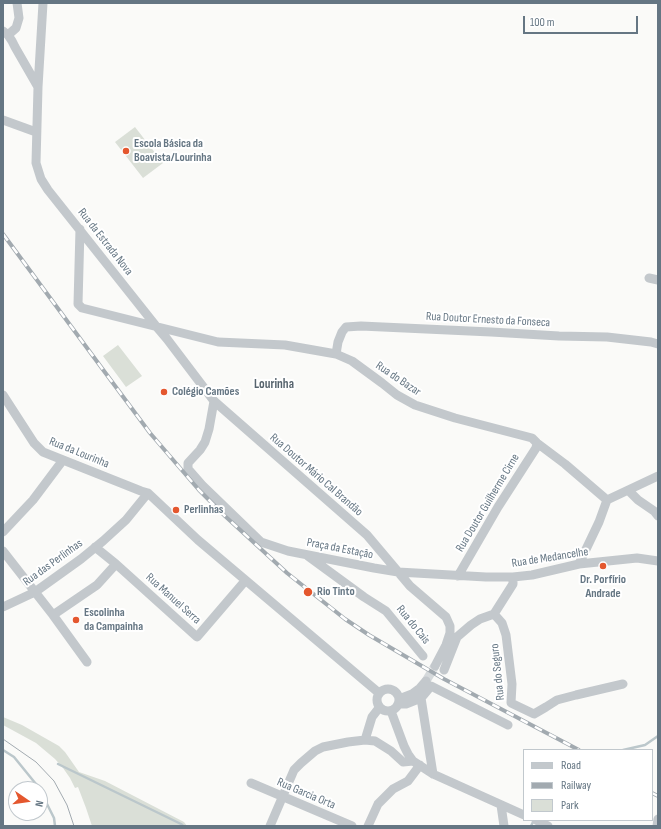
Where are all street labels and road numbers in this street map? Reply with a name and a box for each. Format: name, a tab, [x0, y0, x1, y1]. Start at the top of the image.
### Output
street label: Rua da Estrada Nova	[74, 206, 136, 278]
street label: Rua Doutor Ernesto da Fonseca	[426, 310, 550, 330]
street label: Rua do Bazar	[373, 359, 423, 399]
street label: Rua Doutor Mário Cal Brandão	[267, 431, 365, 519]
street label: Rua da Lourinha	[47, 434, 111, 472]
street label: Rua Doutor Guilherme Cirne	[453, 451, 523, 555]
street label: Praça da Estação	[306, 536, 374, 562]
street label: Rua das Perlinhas	[20, 537, 86, 589]
street label: Rua de Medancelhe	[511, 545, 589, 571]
street label: Rua Manuel Serra	[142, 570, 204, 628]
street label: Rua do Cais	[393, 603, 433, 647]
street label: Rua do Seguro	[488, 643, 508, 701]
street label: Rua Garcia Orta	[275, 775, 337, 813]

